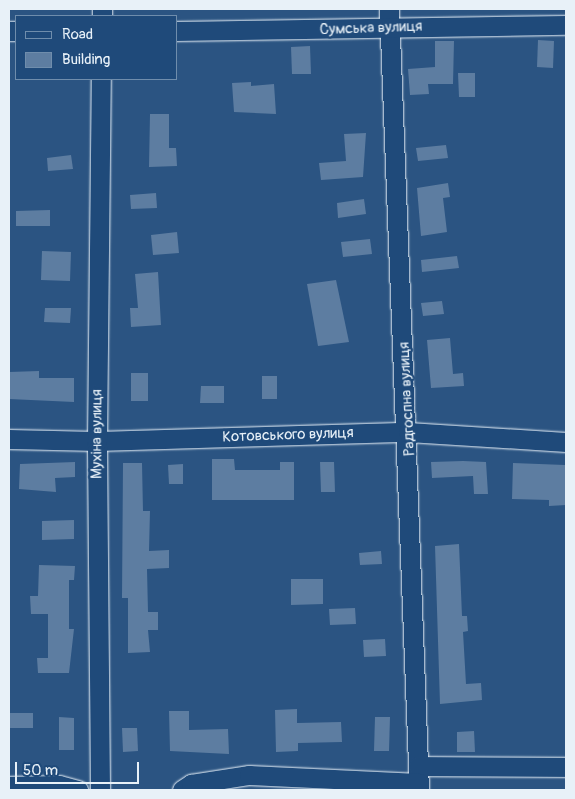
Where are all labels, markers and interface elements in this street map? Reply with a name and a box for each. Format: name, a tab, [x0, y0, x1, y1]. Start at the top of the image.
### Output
legend	[15, 15, 178, 80]
street label: Сумська вулиця	[319, 17, 423, 39]
text: Road	[62, 25, 93, 44]
text: Building	[62, 50, 110, 69]
street label: Радгоспна вулиця	[395, 341, 419, 457]
street label: Мухіна вулиця	[88, 389, 106, 479]
street label: Котовського вулиця	[222, 424, 354, 446]
scale bar	[18, 752, 141, 784]
text: 50 m	[23, 761, 58, 780]

